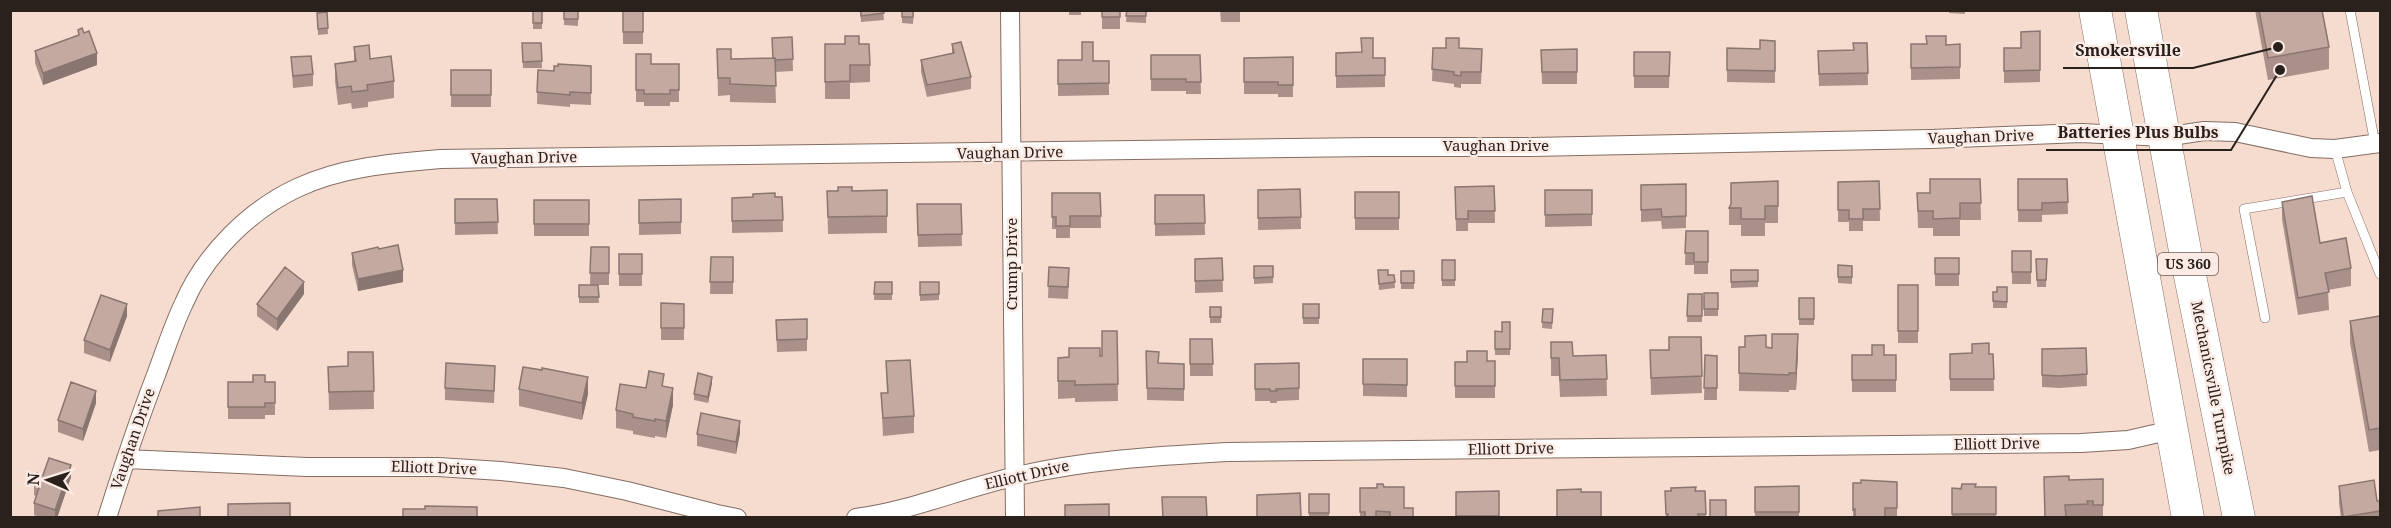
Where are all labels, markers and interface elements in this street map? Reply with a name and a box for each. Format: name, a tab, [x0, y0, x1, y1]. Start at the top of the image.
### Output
callout: Smokersville	[2063, 34, 2193, 68]
text: Smokersville	[2075, 39, 2181, 61]
callout: Batteries Plus Bulbs	[2046, 116, 2231, 150]
text: Batteries Plus Bulbs	[2058, 121, 2219, 143]
street label: Vaughan Drive	[1928, 124, 2034, 148]
street label: Vaughan Drive	[1443, 135, 1549, 155]
street label: Vaughan Drive	[957, 141, 1063, 163]
street label: Vaughan Drive	[471, 146, 577, 168]
street label: Crump Drive	[1001, 218, 1021, 310]
road number: US 360	[2158, 253, 2218, 275]
street label: Mechanicsville Turnpike	[2187, 299, 2241, 476]
street label: Vaughan Drive	[105, 385, 159, 492]
street label: Elliott Drive	[1954, 432, 2040, 454]
street label: Elliott Drive	[1468, 437, 1554, 459]
north arrow	[18, 450, 78, 510]
street label: Elliott Drive	[983, 455, 1071, 493]
street label: Elliott Drive	[391, 456, 477, 478]
text: N	[22, 472, 44, 486]

